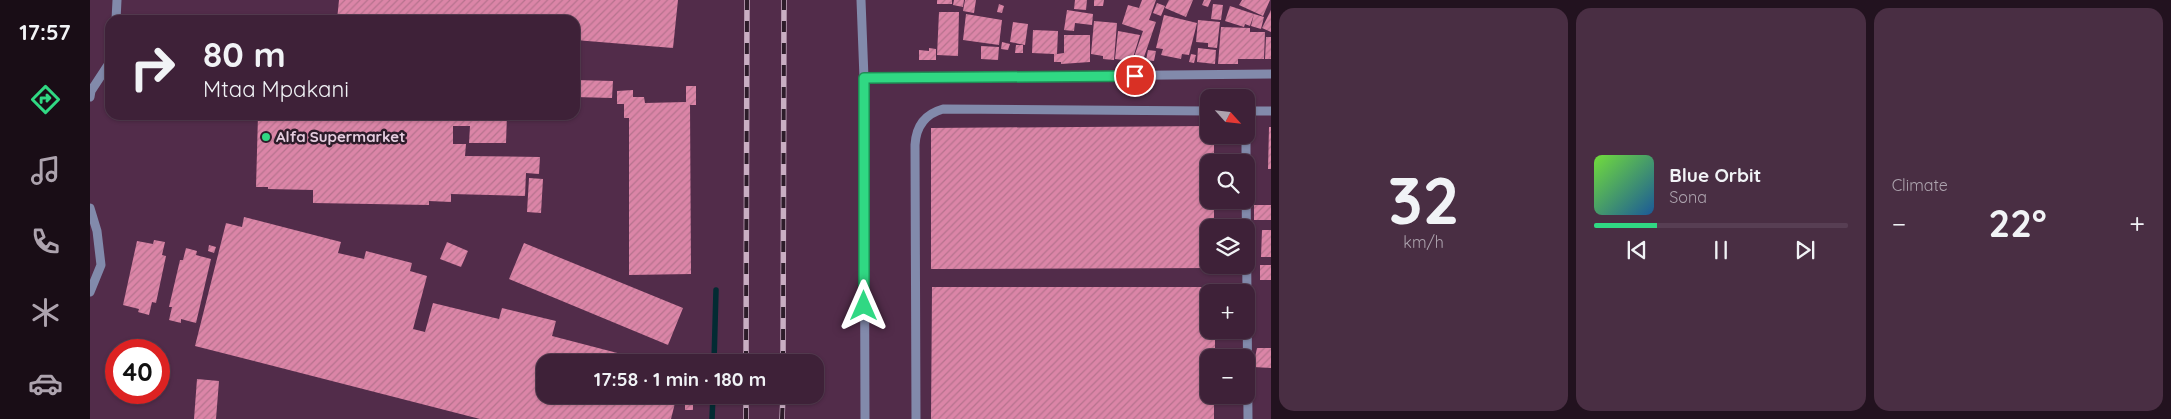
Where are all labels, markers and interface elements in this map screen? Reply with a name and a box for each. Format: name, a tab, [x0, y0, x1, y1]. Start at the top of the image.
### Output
text: 17:57	[19, 18, 71, 46]
text: 80 m	[203, 32, 286, 76]
icon: right	[120, 35, 185, 100]
pin	[1114, 55, 1156, 97]
icon: arrive	[1121, 62, 1149, 90]
text: Mtaa Mpakani	[203, 75, 349, 103]
icon: directions	[28, 82, 63, 117]
north arrow	[1200, 89, 1255, 144]
map controls	[1200, 89, 1255, 404]
place label: Alfa Supermarket	[276, 127, 405, 146]
marker: Alfa Supermarket	[260, 131, 272, 143]
icon: music	[28, 153, 63, 188]
button: search	[1200, 154, 1255, 209]
text: 32	[1388, 159, 1460, 240]
text: Blue Orbit	[1669, 163, 1761, 187]
text: Climate	[1892, 175, 1948, 195]
text: Sona	[1669, 187, 1707, 207]
text: 22°	[1989, 199, 2047, 247]
text: −	[1892, 206, 1906, 241]
text: +	[2129, 206, 2145, 241]
button: layers	[1200, 219, 1255, 274]
icon: phone	[28, 224, 63, 259]
text: km/h	[1403, 232, 1444, 252]
icon: previous	[1623, 236, 1651, 264]
icon: pause	[1707, 236, 1735, 264]
icon: next	[1791, 236, 1819, 264]
position arrow	[837, 279, 889, 331]
button: +	[1200, 284, 1255, 339]
icon: climate	[28, 295, 63, 330]
speed limit sign: 40	[105, 339, 170, 404]
button: −	[1200, 349, 1255, 404]
icon: car	[28, 366, 63, 401]
text: 17:58 · 1 min · 180 m	[594, 367, 766, 391]

